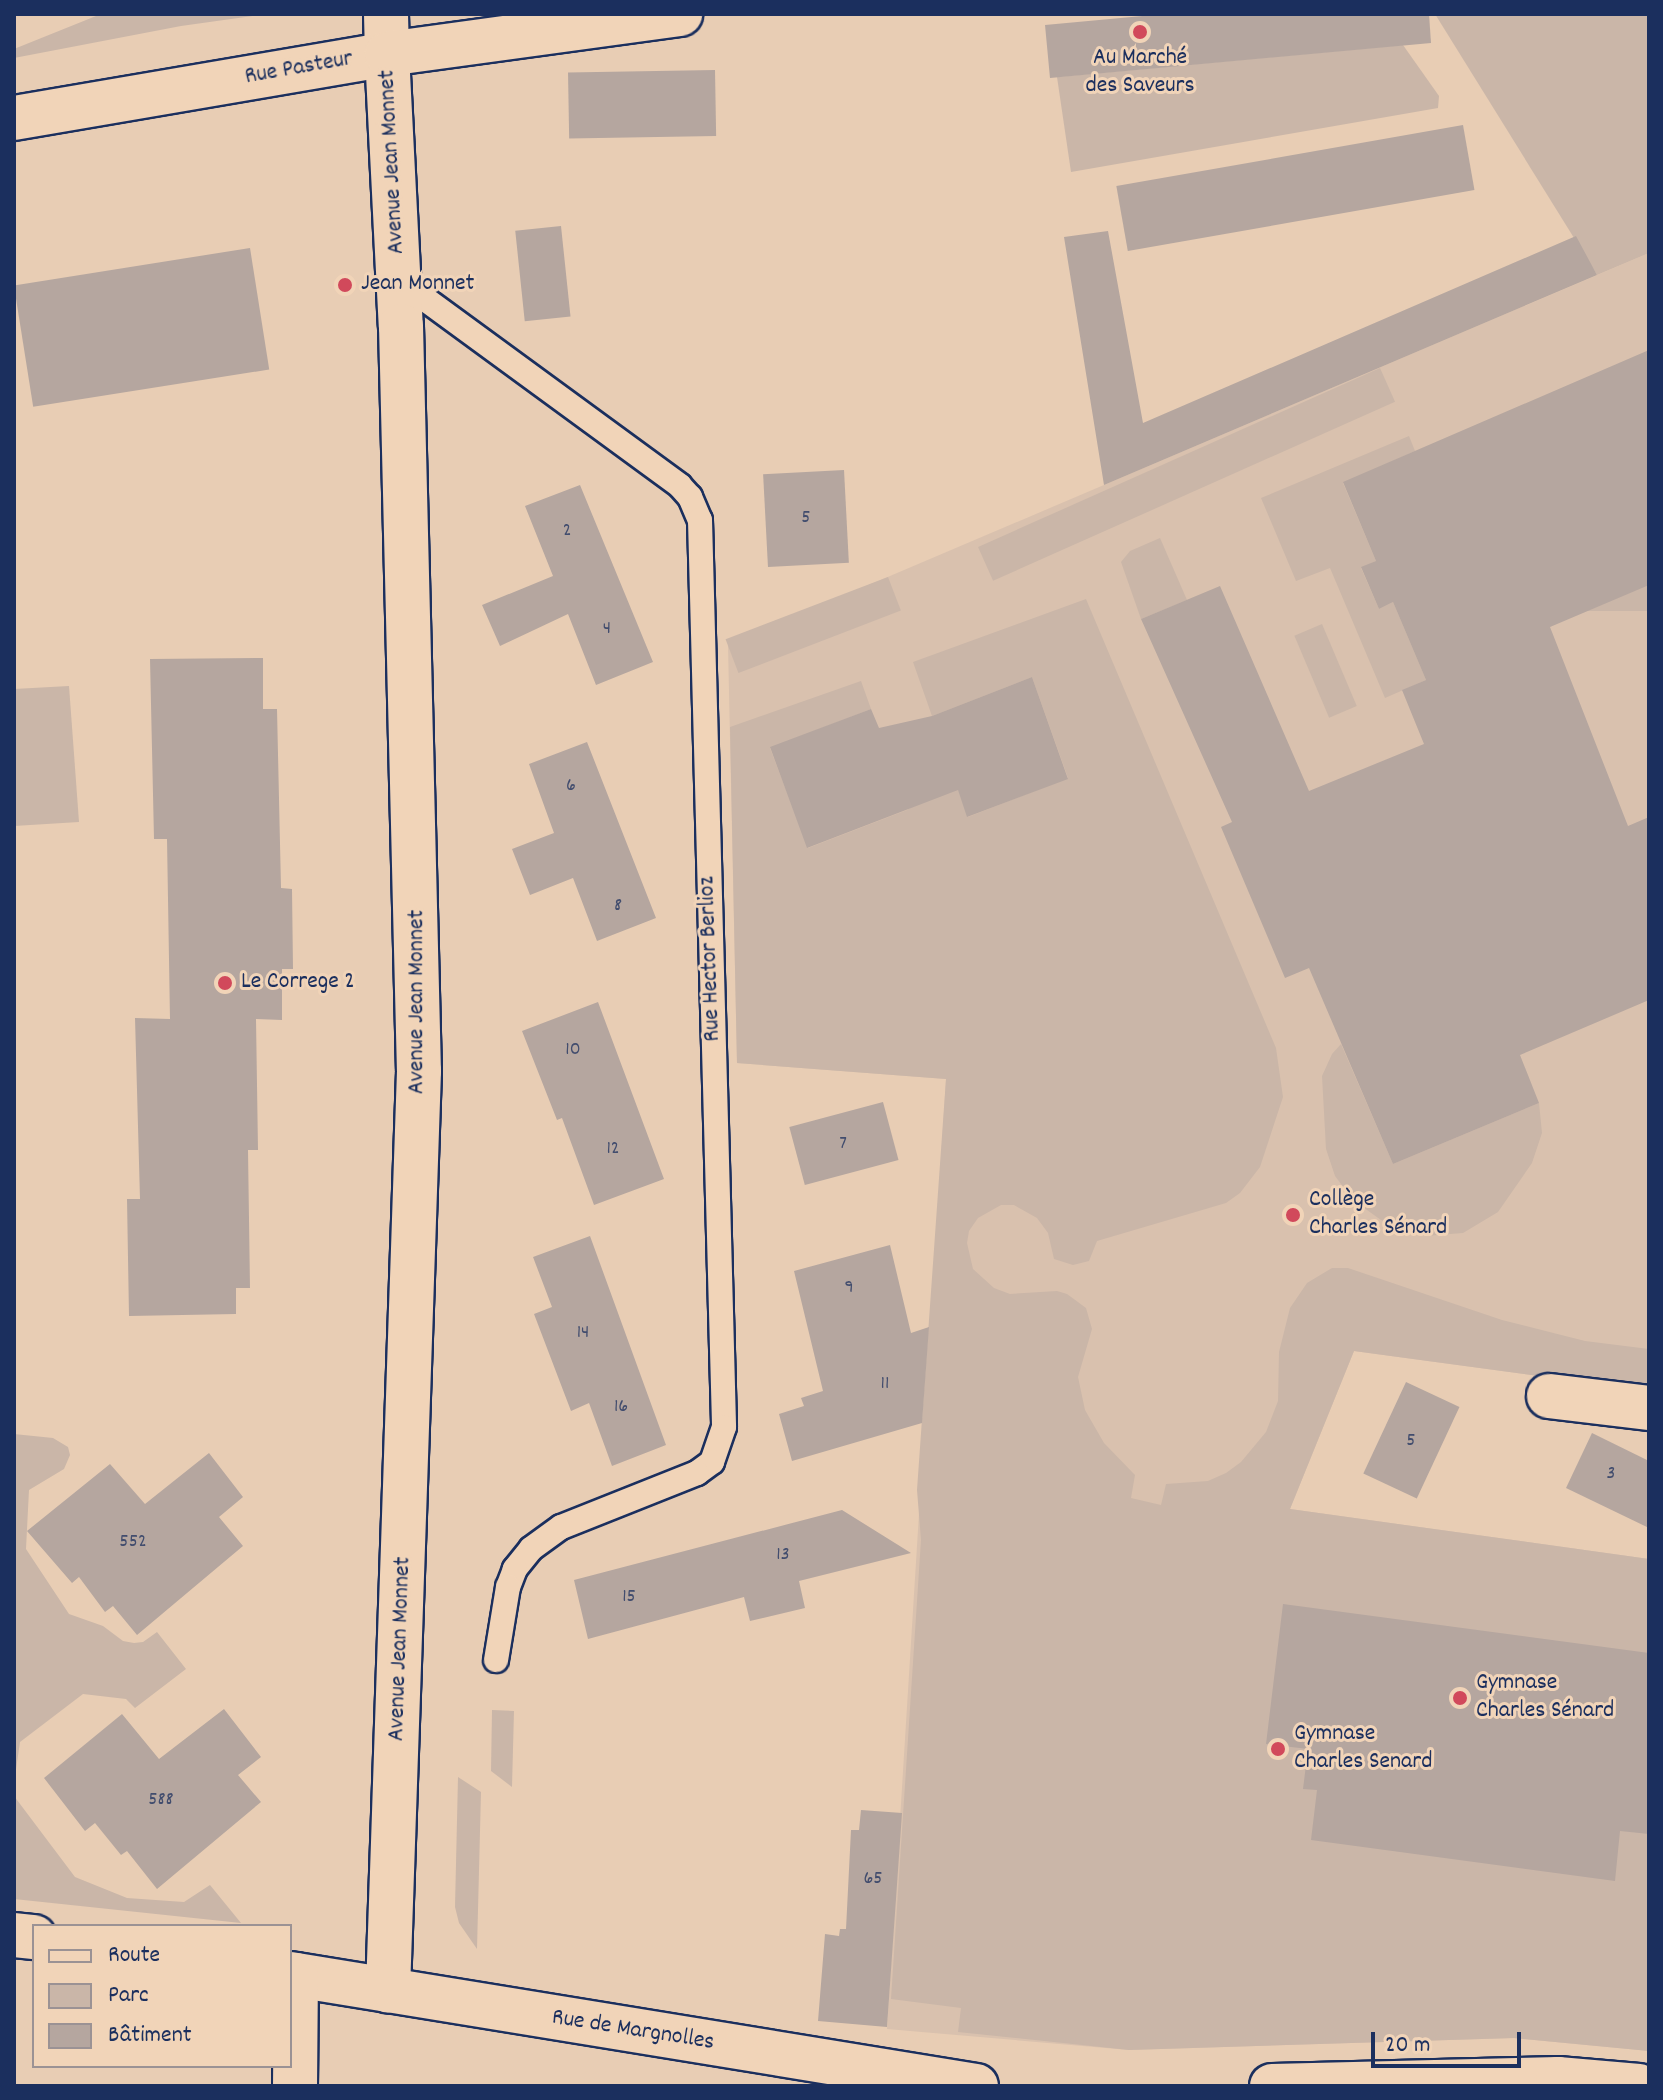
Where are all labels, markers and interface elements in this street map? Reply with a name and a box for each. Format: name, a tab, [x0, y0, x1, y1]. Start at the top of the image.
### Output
marker: Au Marché des Saveurs	[1131, 23, 1149, 41]
street label: Rue Pasteur	[243, 45, 355, 93]
place label: Au Marché des Saveurs	[1085, 45, 1195, 101]
street label: Avenue Jean Monnet	[374, 69, 412, 255]
place label: Jean Monnet	[361, 271, 474, 299]
marker: Jean Monnet	[336, 276, 354, 294]
house number: 5	[801, 506, 811, 530]
house number: 2	[563, 519, 571, 543]
house number: 4	[603, 617, 611, 641]
house number: 6	[566, 774, 576, 798]
street label: Rue Hector Berlioz	[694, 876, 728, 1042]
house number: 8	[614, 894, 622, 918]
street label: Avenue Jean Monnet	[404, 910, 432, 1094]
place label: Le Correge 2	[241, 969, 355, 997]
marker: Le Correge 2	[216, 974, 234, 992]
house number: 10	[565, 1038, 581, 1062]
house number: 7	[839, 1132, 847, 1156]
house number: 12	[606, 1137, 620, 1161]
place label: Collège Charles Sénard	[1309, 1187, 1447, 1243]
marker: Collège Charles Sénard	[1284, 1206, 1302, 1224]
house number: 9	[844, 1276, 854, 1300]
house number: 14	[577, 1321, 589, 1345]
house number: 11	[881, 1372, 889, 1396]
house number: 16	[614, 1395, 628, 1419]
house number: 5	[1406, 1429, 1416, 1453]
house number: 3	[1607, 1462, 1615, 1486]
house number: 552	[119, 1530, 147, 1554]
house number: 13	[776, 1543, 790, 1567]
street label: Avenue Jean Monnet	[383, 1556, 419, 1742]
house number: 15	[622, 1585, 636, 1609]
place label: Gymnase Charles Sénard	[1476, 1670, 1614, 1726]
marker: Gymnase Charles Sénard	[1451, 1689, 1469, 1707]
place label: Gymnase Charles Senard	[1294, 1721, 1433, 1777]
marker: Gymnase Charles Senard	[1269, 1740, 1287, 1758]
house number: 588	[148, 1788, 174, 1812]
house number: 65	[863, 1867, 883, 1891]
legend	[32, 1924, 292, 2068]
text: Route	[108, 1939, 160, 1973]
text: Parc	[108, 1979, 149, 2013]
street label: Rue de Margnolles	[550, 2004, 716, 2058]
scale bar	[1375, 2016, 1525, 2066]
text: Bâtiment	[108, 2019, 192, 2053]
text: 20 m	[1385, 2029, 1431, 2063]

